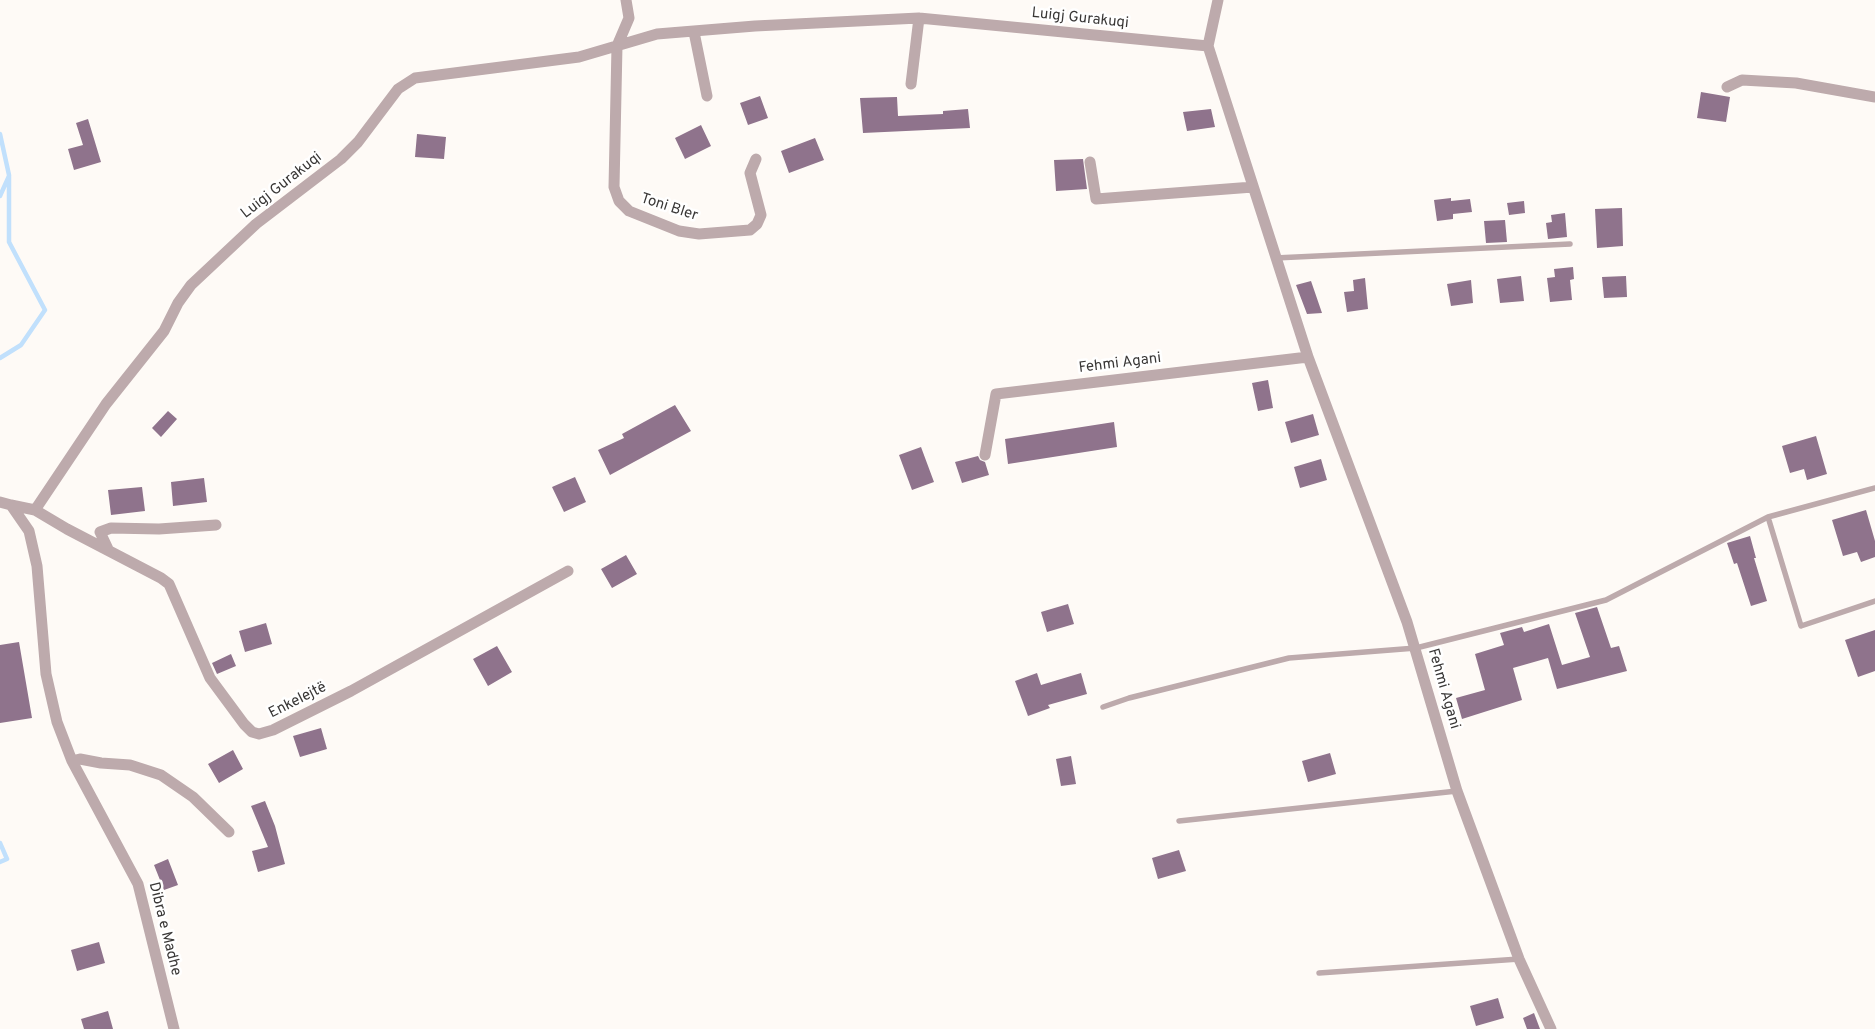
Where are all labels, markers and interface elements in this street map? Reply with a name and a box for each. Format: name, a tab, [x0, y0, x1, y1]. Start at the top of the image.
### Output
street label: Luigj Gurakuqi	[1031, 5, 1129, 33]
street label: Luigj Gurakuqi	[238, 149, 326, 223]
street label: Toni Bler	[638, 190, 700, 226]
street label: Fehmi Agani	[1078, 350, 1162, 378]
street label: Fehmi Agani	[1423, 647, 1463, 731]
street label: Enkelejtë	[266, 679, 330, 723]
street label: Dibra e Madhe	[144, 880, 184, 978]

